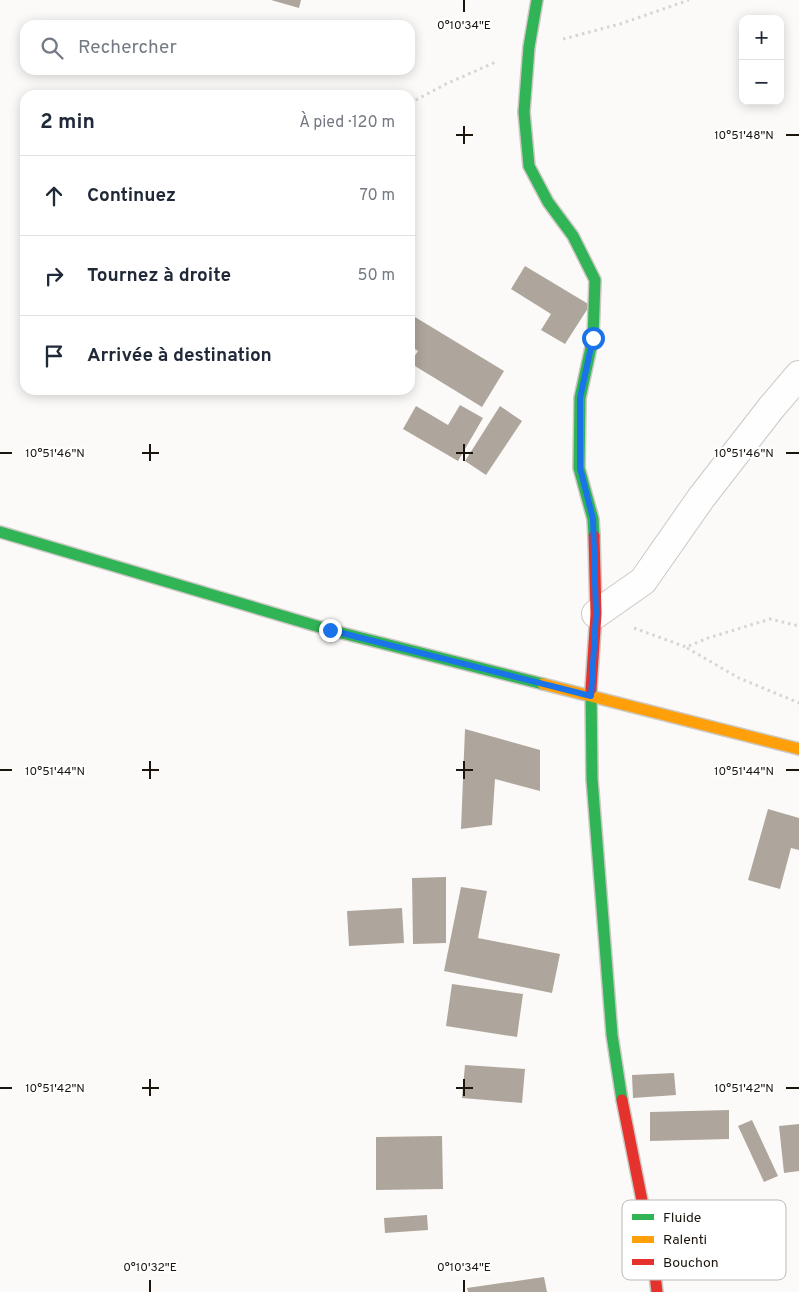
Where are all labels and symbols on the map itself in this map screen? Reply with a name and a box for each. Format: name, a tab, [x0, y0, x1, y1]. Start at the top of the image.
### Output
text: 0°10'34"E	[437, 18, 491, 34]
text: 10°51'48"N	[714, 128, 774, 144]
route start	[582, 327, 605, 350]
text: 10°51'46"N	[25, 446, 85, 462]
text: 10°51'46"N	[714, 446, 774, 462]
route end	[319, 619, 342, 642]
text: 10°51'44"N	[25, 764, 85, 780]
text: 10°51'44"N	[714, 764, 774, 780]
text: 10°51'42"N	[25, 1081, 85, 1097]
text: 10°51'42"N	[714, 1081, 774, 1097]
legend	[622, 1200, 786, 1280]
text: Fluide	[663, 1210, 701, 1227]
text: Ralenti	[663, 1232, 707, 1249]
text: Bouchon	[663, 1255, 719, 1272]
text: 0°10'32"E	[123, 1260, 177, 1276]
text: 0°10'34"E	[437, 1260, 491, 1276]

